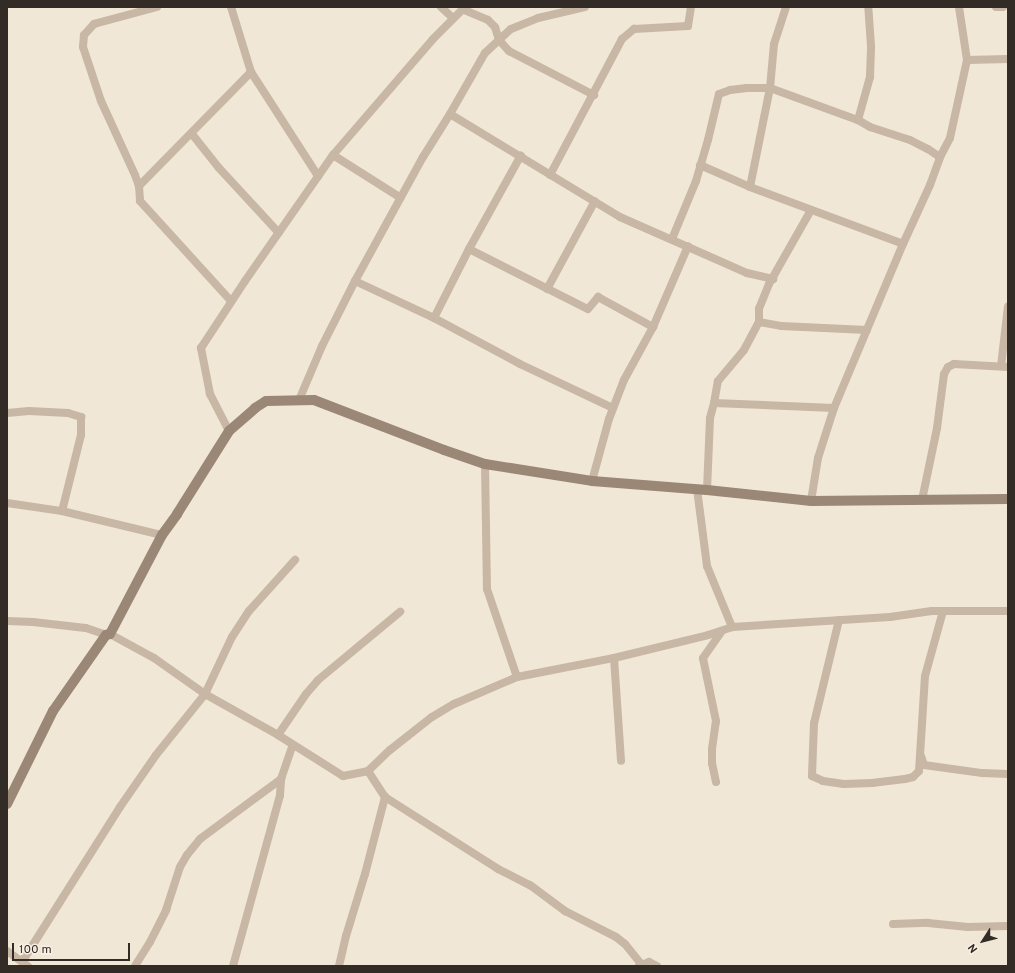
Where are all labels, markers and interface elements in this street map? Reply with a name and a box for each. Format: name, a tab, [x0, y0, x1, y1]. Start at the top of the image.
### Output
north arrow	[963, 921, 1003, 961]
scale bar	[14, 935, 132, 961]
text: N	[965, 941, 981, 955]
text: 100 m	[19, 942, 52, 958]

